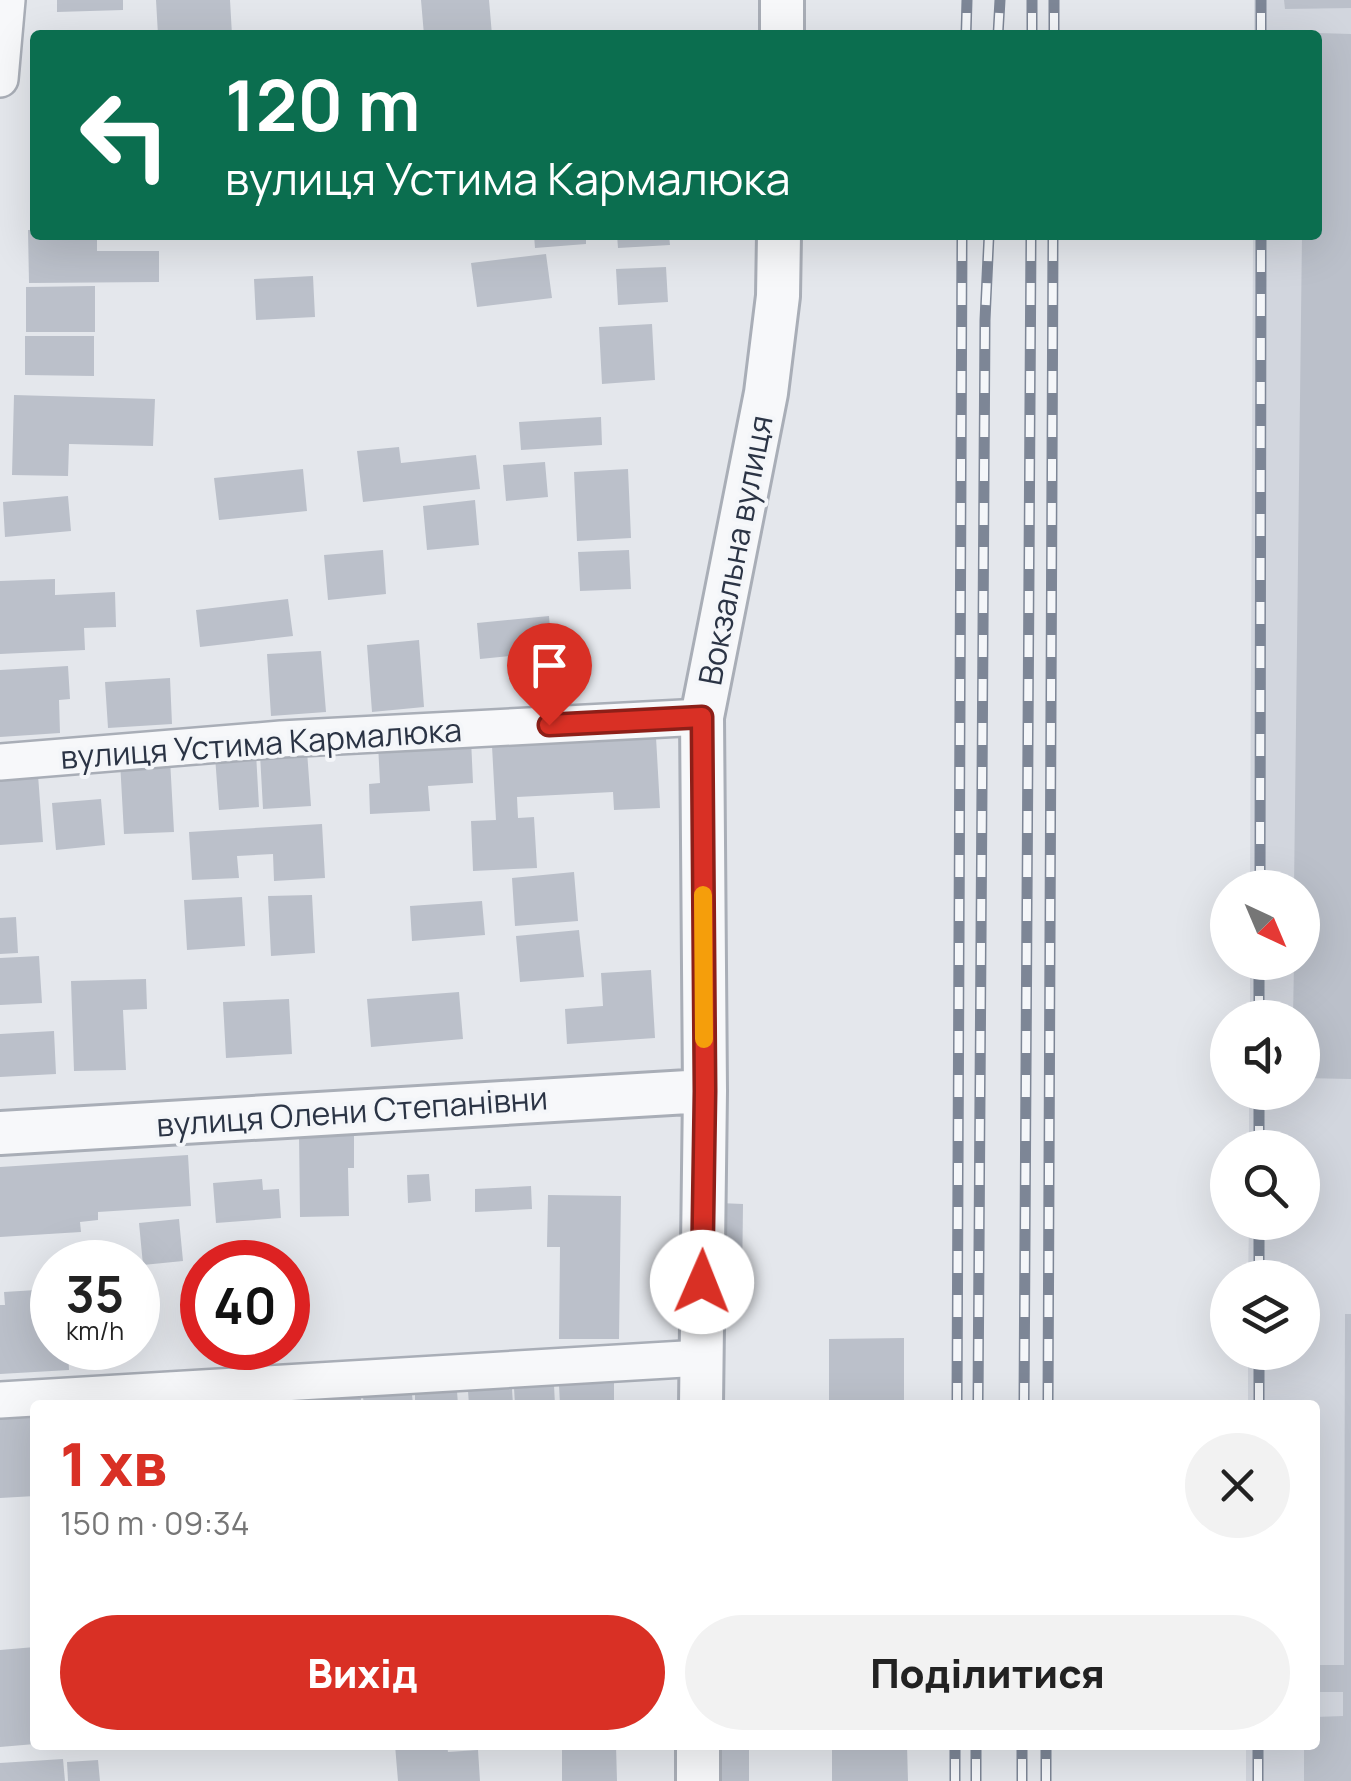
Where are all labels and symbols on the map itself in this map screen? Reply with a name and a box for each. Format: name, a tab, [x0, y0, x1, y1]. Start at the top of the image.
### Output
street label: Вокзальна вулиця	[687, 411, 783, 689]
pin	[507, 623, 592, 726]
street label: вулиця Устима Кармалюка	[59, 707, 463, 779]
north arrow	[1210, 870, 1320, 980]
street label: вулиця Олени Степанівни	[155, 1075, 549, 1147]
position arrow	[650, 1230, 754, 1334]
speed limit sign: 40	[180, 1240, 310, 1370]

